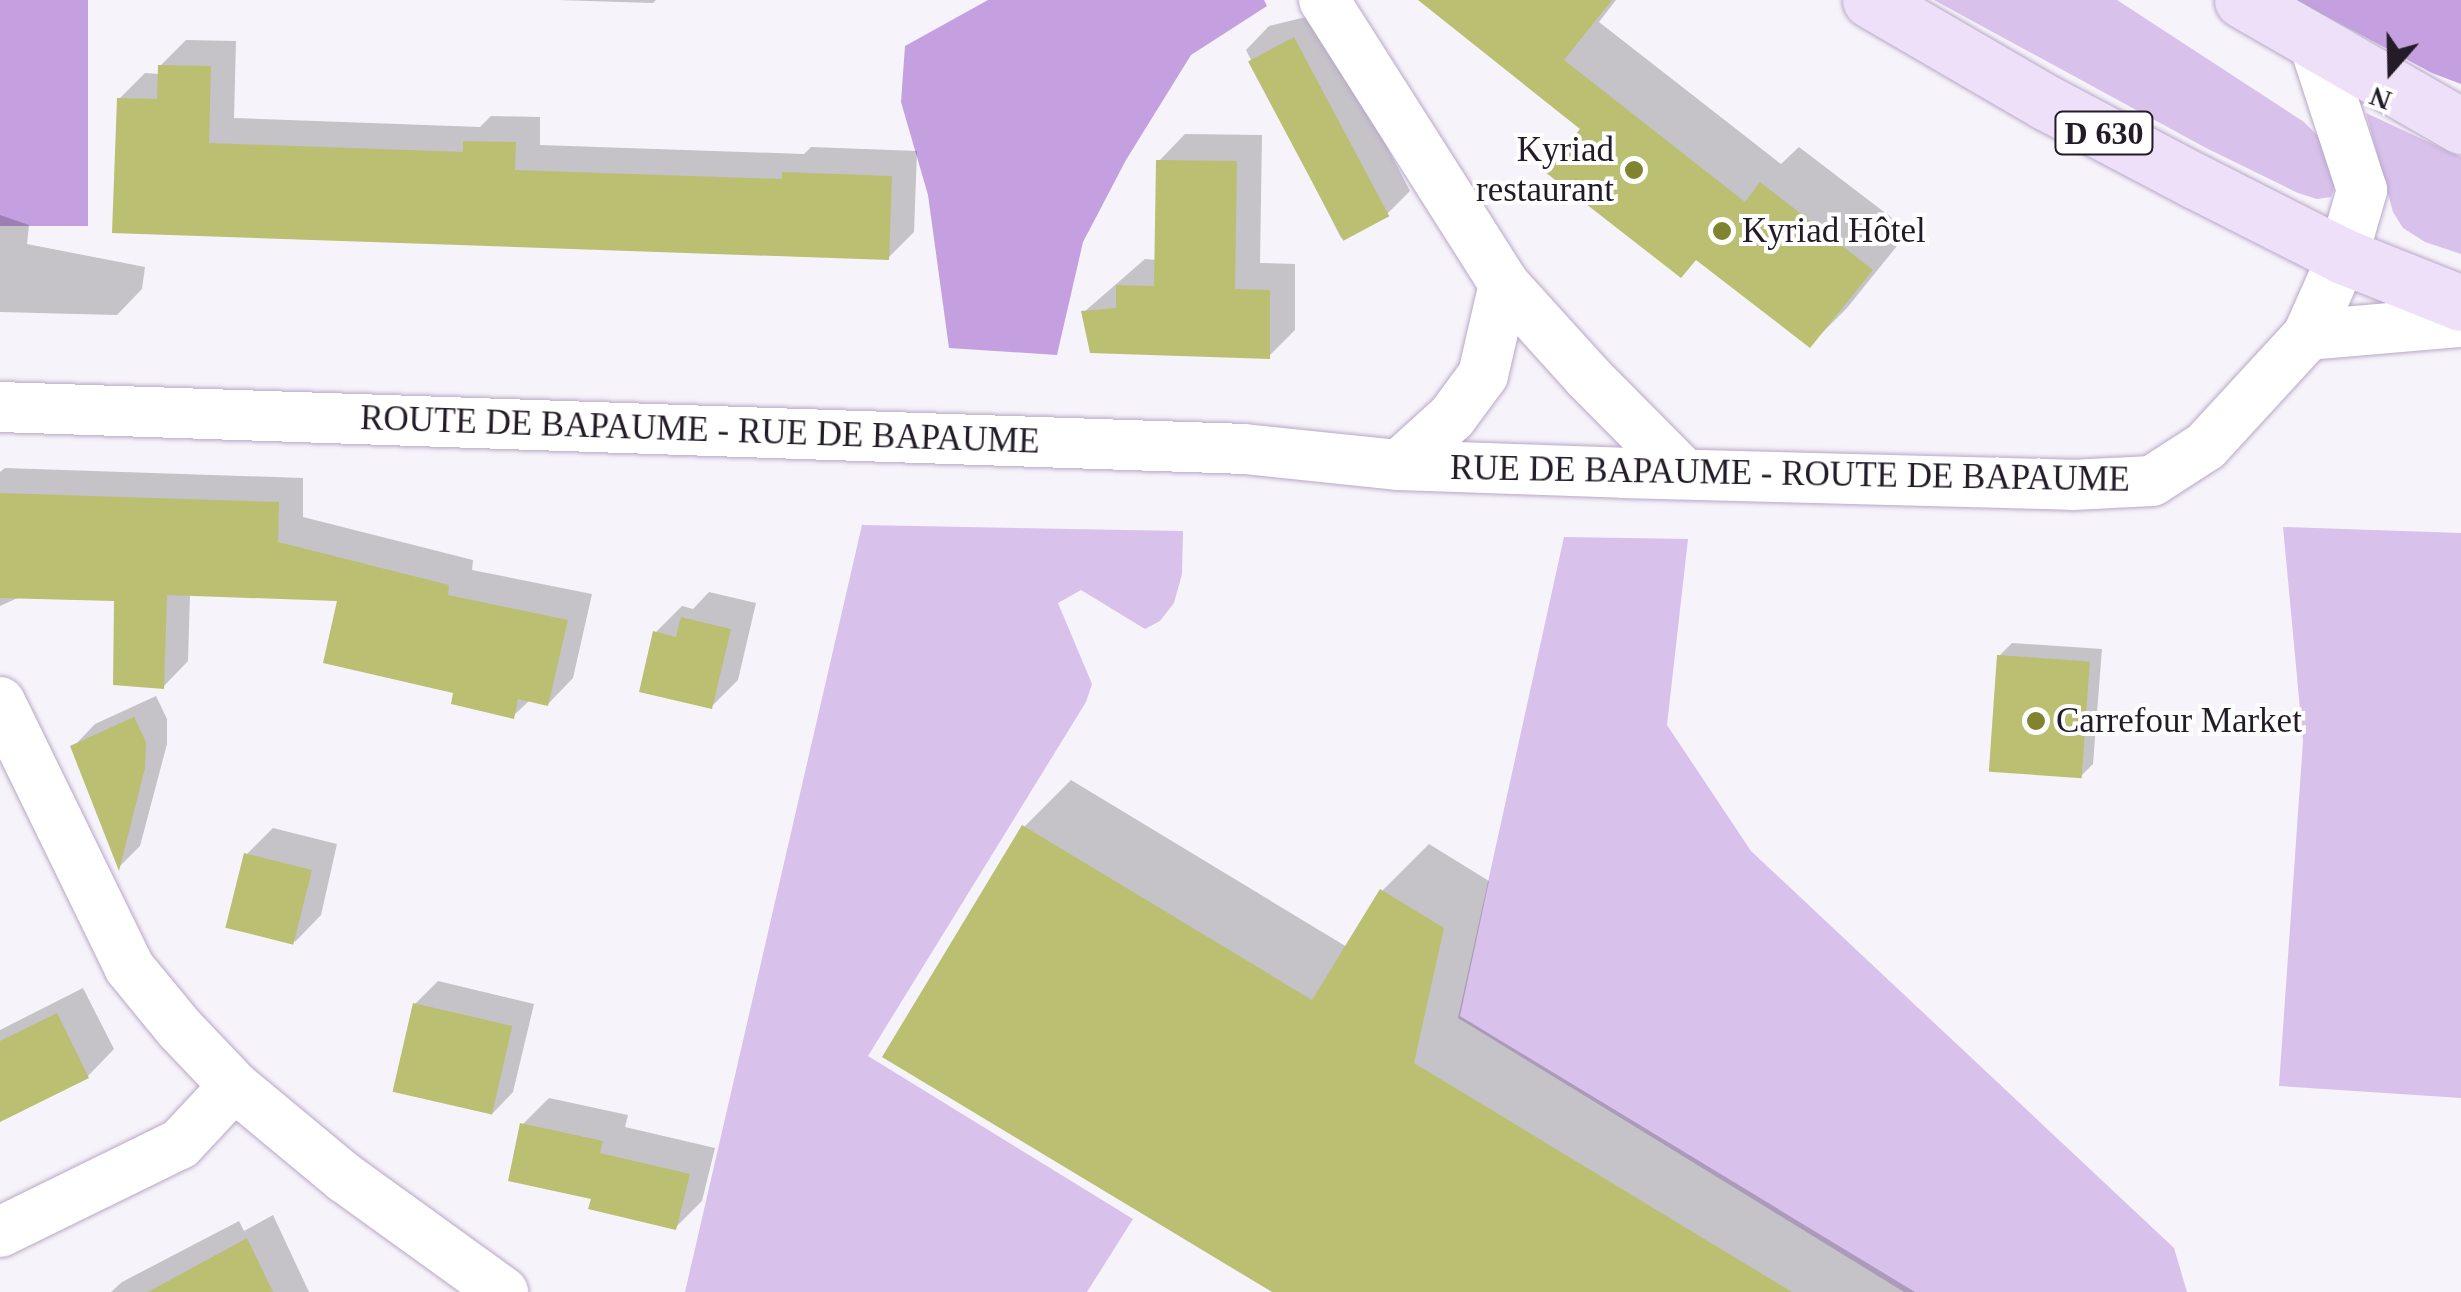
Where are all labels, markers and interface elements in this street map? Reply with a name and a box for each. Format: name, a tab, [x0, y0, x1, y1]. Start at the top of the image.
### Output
north arrow	[2341, 20, 2441, 120]
text: N	[2366, 81, 2395, 117]
road number: D 630	[2054, 106, 2154, 160]
place label: Kyriad restaurant	[1476, 129, 1614, 211]
marker: Kyriad restaurant	[1623, 159, 1645, 181]
place label: Kyriad Hôtel	[1742, 210, 1926, 252]
marker: Kyriad Hôtel	[1711, 220, 1733, 242]
street label: ROUTE DE BAPAUME - RUE DE BAPAUME	[359, 397, 1041, 463]
street label: RUE DE BAPAUME - ROUTE DE BAPAUME	[1450, 447, 2130, 501]
place label: Carrefour Market	[2056, 700, 2302, 742]
marker: Carrefour Market	[2025, 710, 2047, 732]

